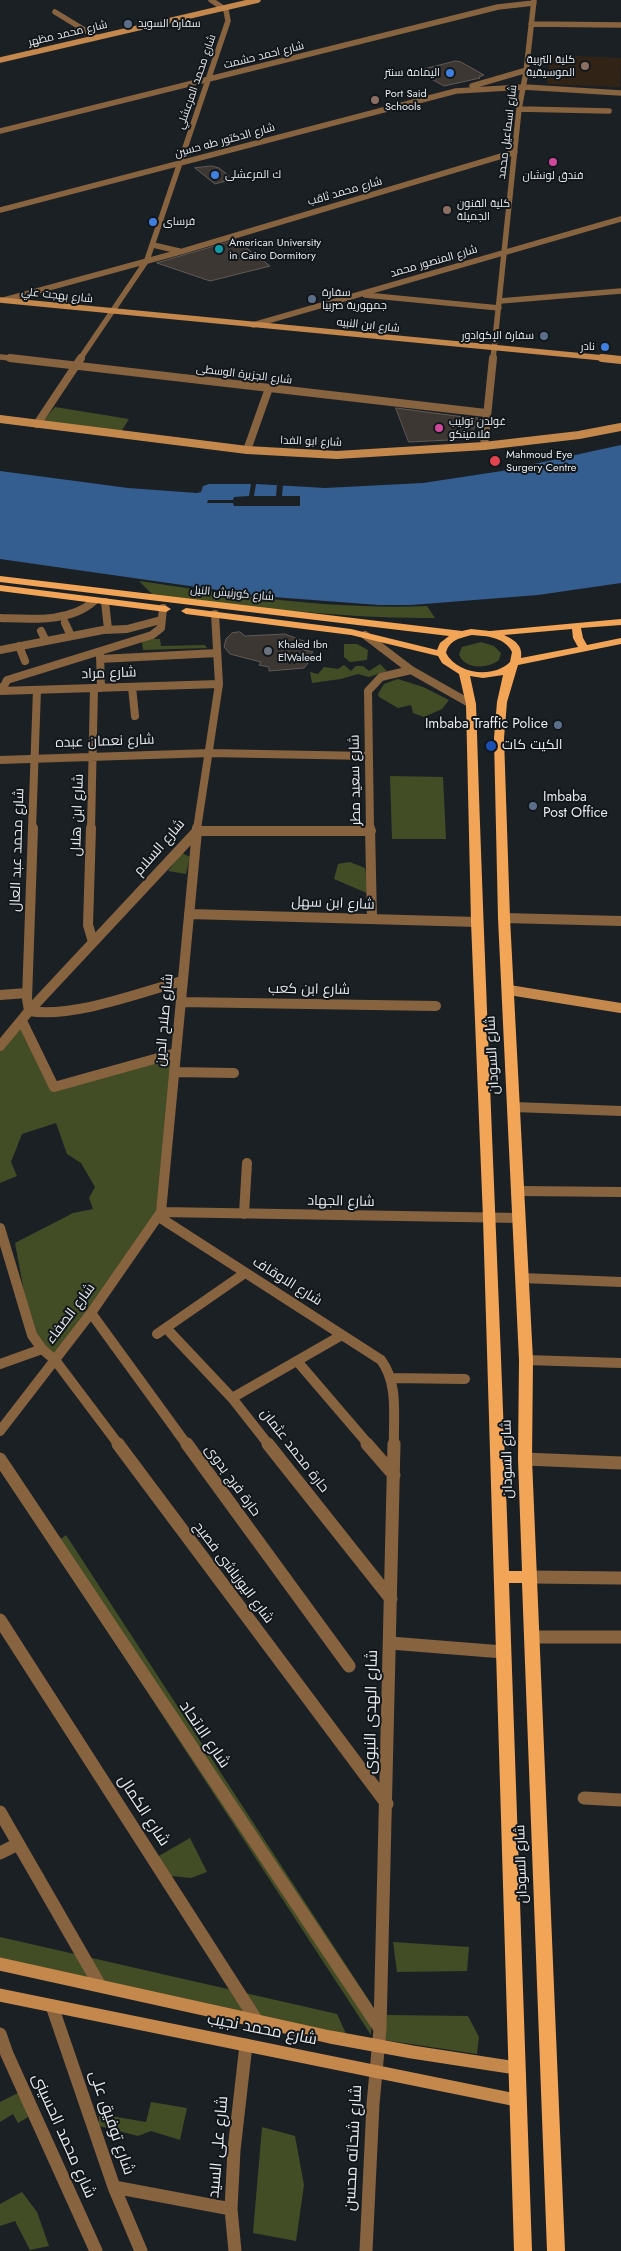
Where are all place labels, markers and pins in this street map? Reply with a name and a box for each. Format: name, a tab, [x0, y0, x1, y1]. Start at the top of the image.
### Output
place label: سفارة السويد	[138, 17, 201, 31]
marker: سفارة السويد	[122, 18, 134, 30]
place label: كلية التربية الموسيقية	[526, 53, 575, 79]
marker: كلية التربية الموسيقية	[579, 60, 591, 72]
place label: اليمامة سنتر	[385, 66, 440, 80]
marker: اليمامة سنتر	[444, 67, 456, 79]
place label: Port Said Schools	[385, 87, 427, 113]
marker: Port Said Schools	[369, 94, 381, 106]
marker: فندق لونشان	[547, 156, 559, 168]
place label: ك المرعشلى	[225, 168, 281, 182]
marker: ك المرعشلى	[209, 169, 221, 181]
place label: فندق لونشان	[523, 169, 583, 183]
place label: كلية الفنون الجميلة	[457, 197, 510, 223]
marker: كلية الفنون الجميلة	[441, 204, 453, 216]
place label: فرساى	[163, 215, 195, 229]
marker: فرساى	[147, 216, 159, 228]
place label: American University in Cairo Dormitory	[229, 236, 321, 262]
marker: American University in Cairo Dormitory	[213, 243, 225, 255]
place label: سفارة جمهورية صربيا	[322, 286, 387, 312]
marker: سفارة جمهورية صربيا	[306, 293, 318, 305]
place label: سفارة الإكوادور	[462, 329, 534, 343]
marker: سفارة الإكوادور	[538, 330, 550, 342]
place label: نادر	[581, 340, 595, 354]
marker: نادر	[599, 341, 611, 353]
place label: غولدن توليب فلامينكو	[449, 415, 506, 441]
marker: غولدن توليب فلامينكو	[433, 422, 445, 434]
place label: Mahmoud Eye Surgery Centre	[506, 448, 576, 474]
marker: Mahmoud Eye Surgery Centre	[488, 454, 502, 468]
place label: Khaled Ibn ElWaleed	[278, 638, 328, 664]
marker: Khaled Ibn ElWaleed	[262, 645, 274, 657]
place label: Imbaba Traffic Police	[425, 717, 548, 733]
marker: Imbaba Traffic Police	[552, 719, 564, 731]
place label: الکيت کات	[502, 738, 563, 754]
marker: الکيت کات	[484, 739, 498, 753]
place label: Imbaba Post Office	[543, 790, 608, 822]
marker: Imbaba Post Office	[527, 800, 539, 812]

